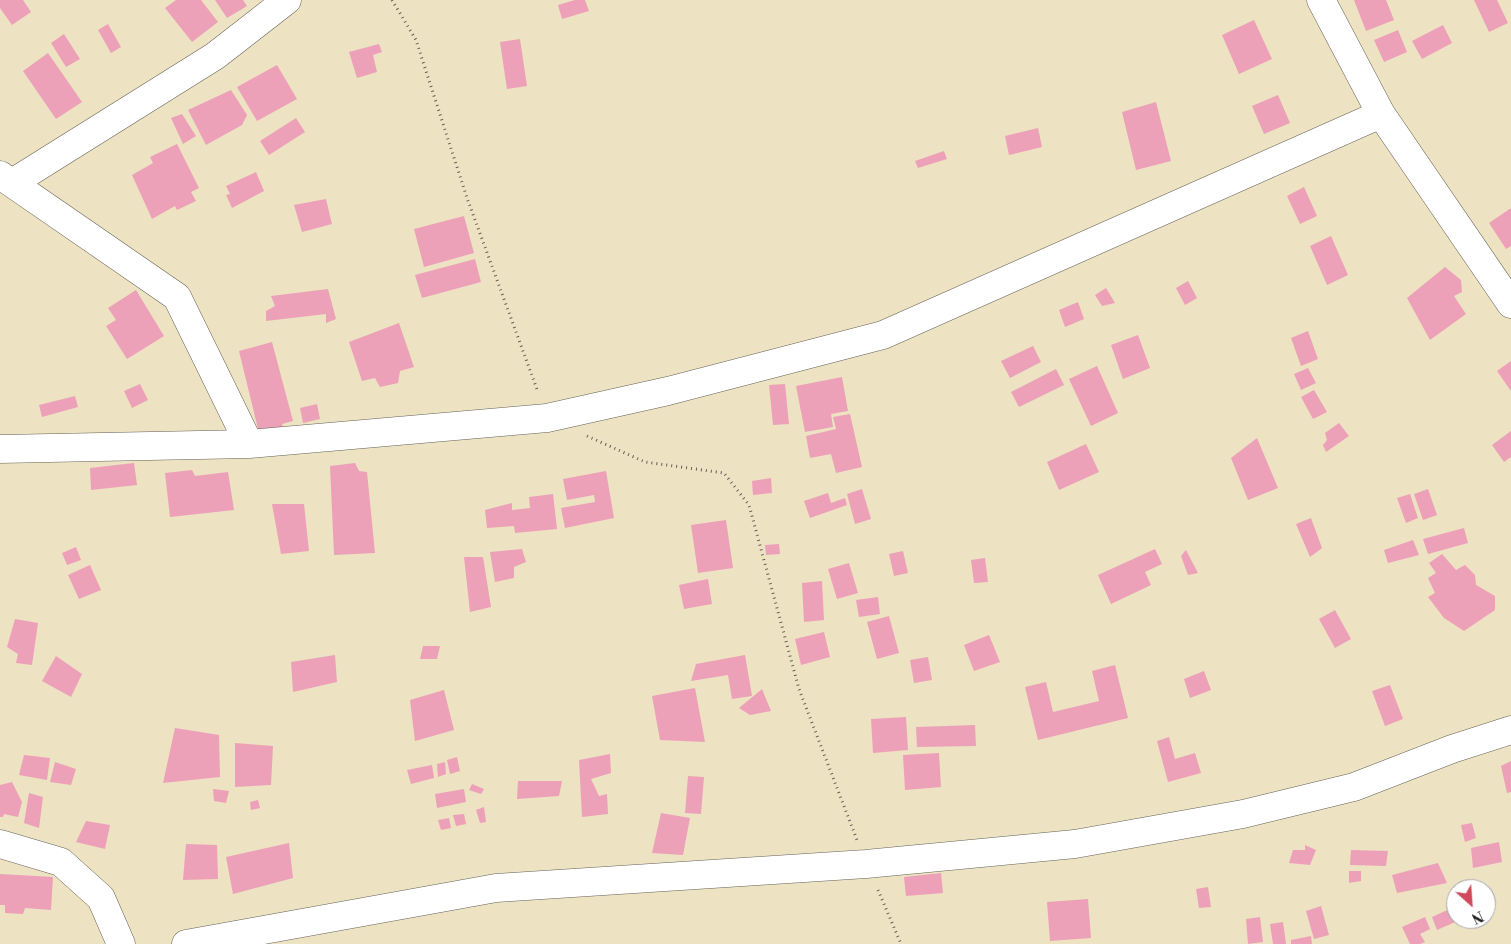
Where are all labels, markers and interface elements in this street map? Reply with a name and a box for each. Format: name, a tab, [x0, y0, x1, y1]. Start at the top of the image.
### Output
north arrow	[1446, 879, 1496, 929]
text: N	[1468, 906, 1486, 927]

